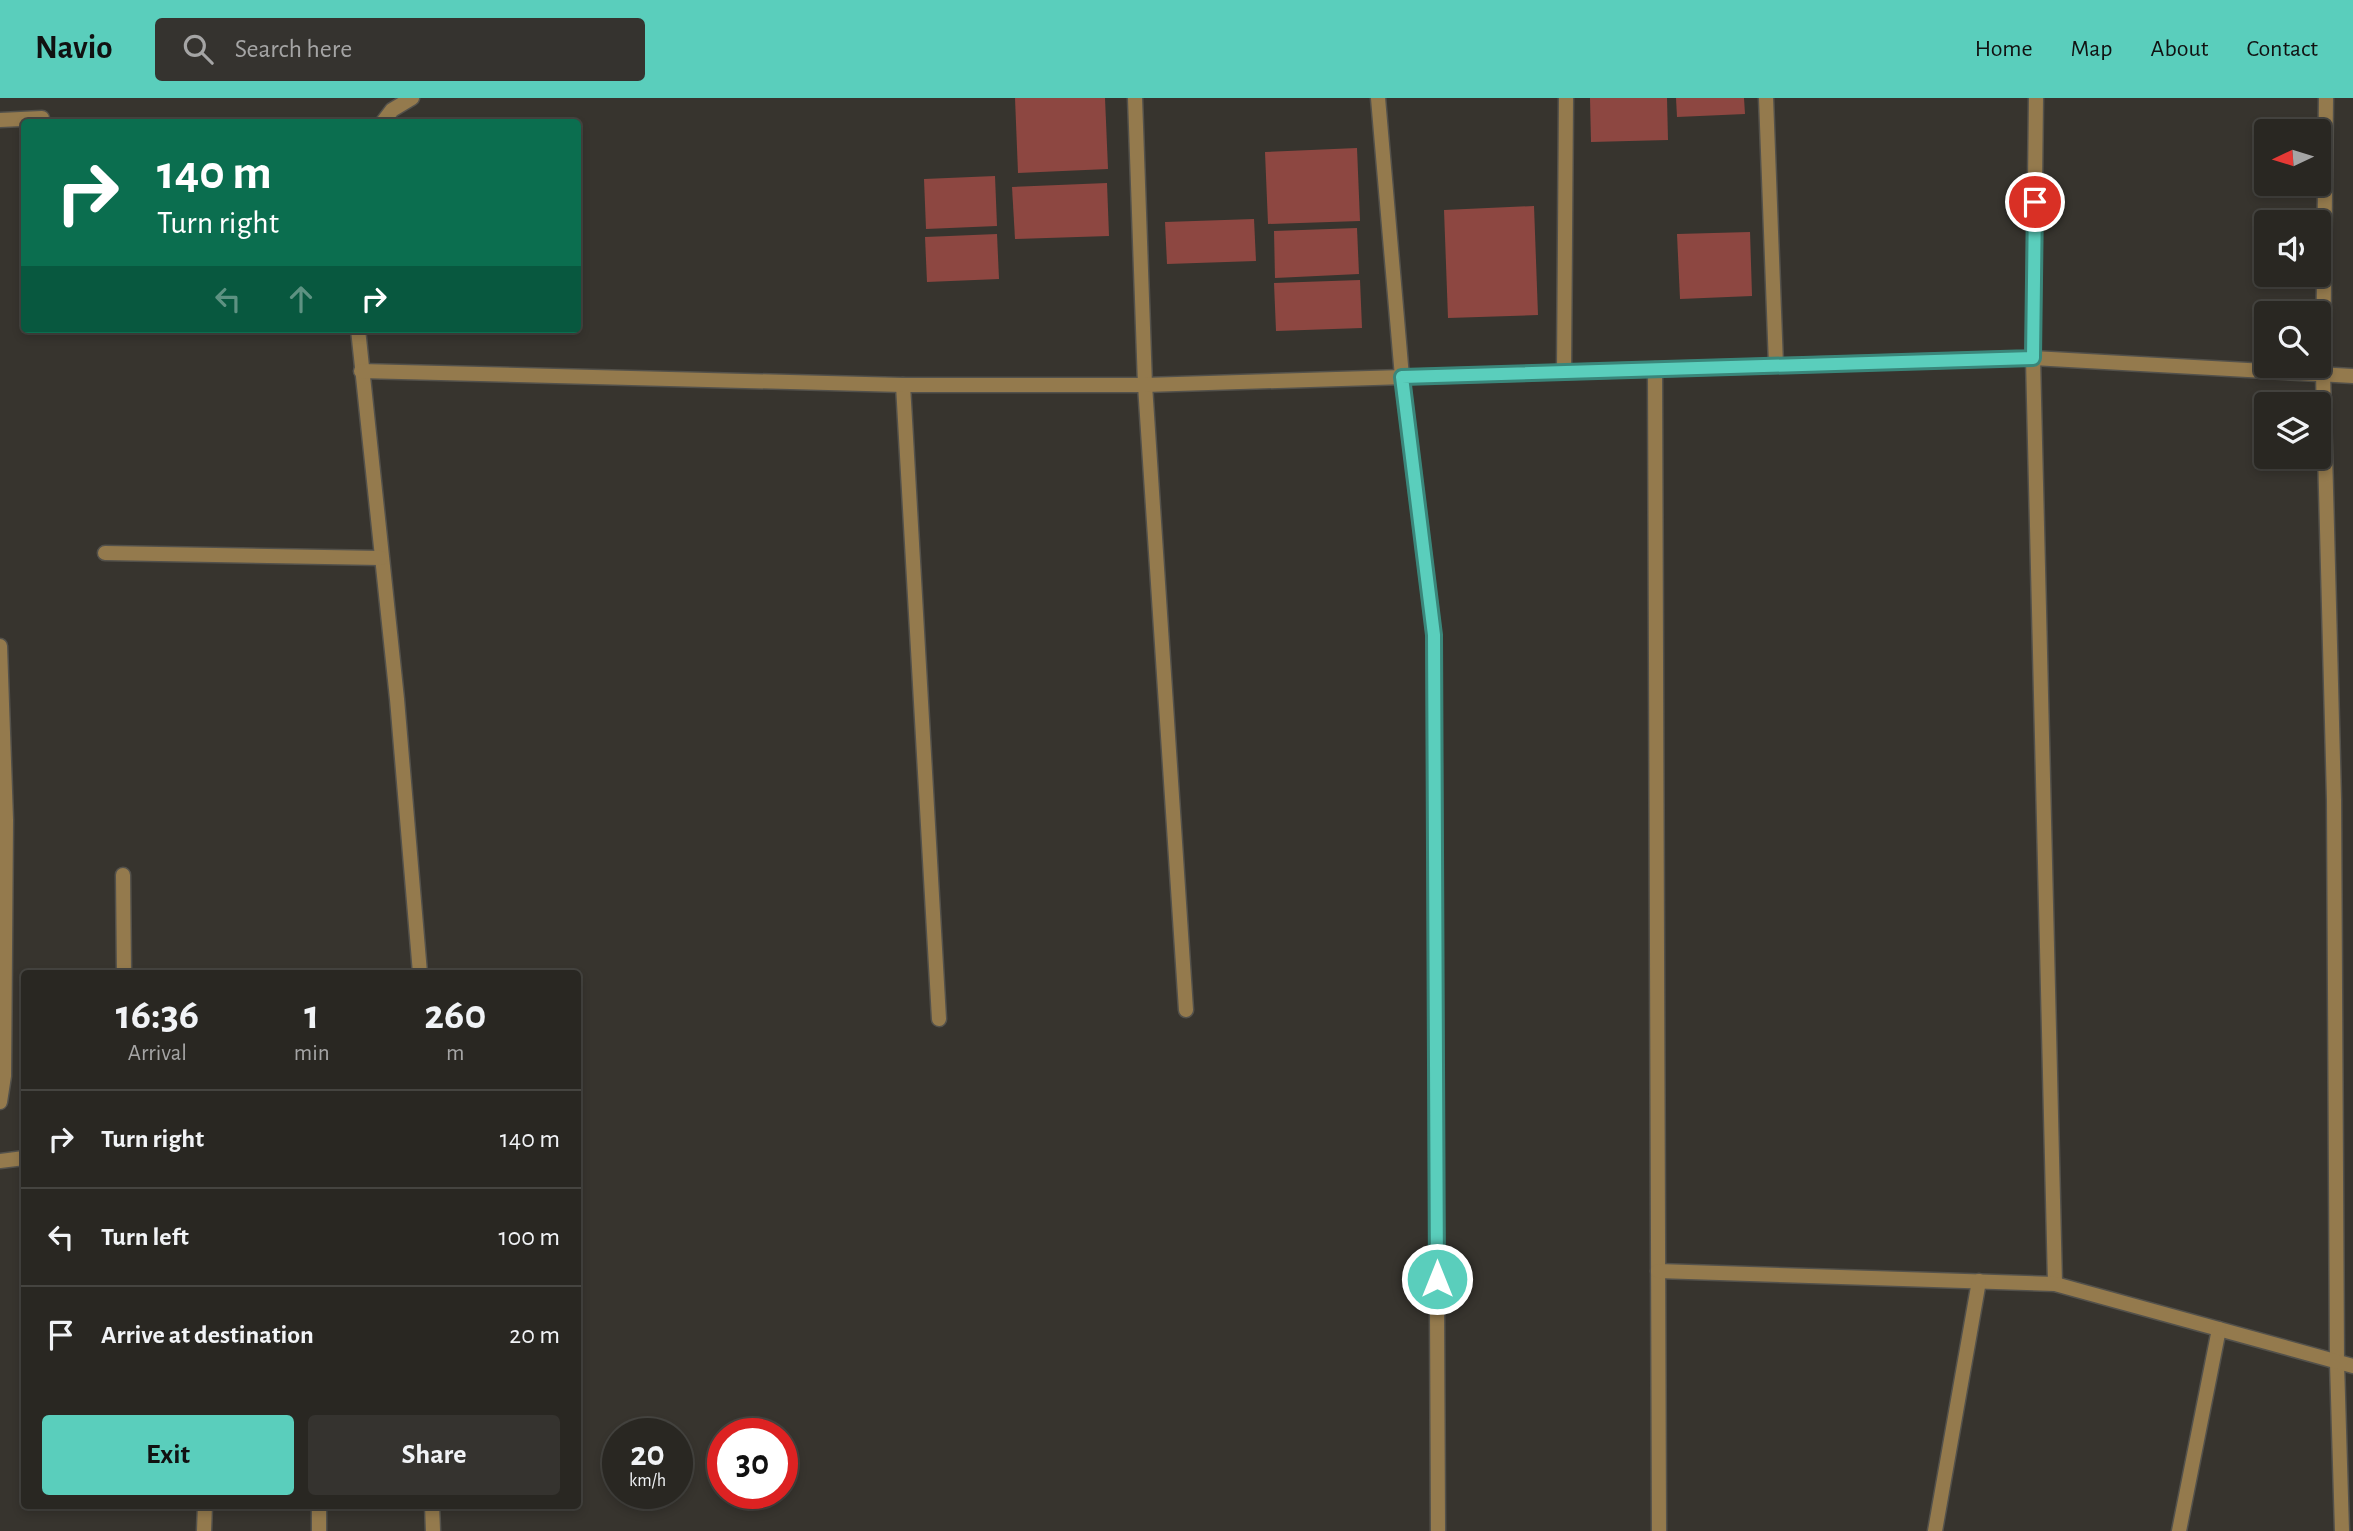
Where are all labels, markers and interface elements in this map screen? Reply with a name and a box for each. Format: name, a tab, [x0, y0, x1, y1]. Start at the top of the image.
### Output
search box	[155, 18, 645, 81]
icon: search	[179, 30, 217, 68]
text: Navio	[35, 32, 113, 65]
text: Search here	[235, 36, 352, 62]
text: Home	[1975, 37, 2033, 61]
text: Map	[2071, 37, 2113, 61]
text: About	[2151, 37, 2208, 61]
text: Contact	[2246, 37, 2318, 61]
north arrow	[2254, 119, 2331, 196]
map controls	[2254, 119, 2331, 469]
icon: right	[42, 147, 133, 238]
text: 140 m	[157, 149, 272, 198]
pin	[2005, 172, 2065, 232]
icon: arrive	[2016, 183, 2054, 221]
text: Turn right	[157, 207, 279, 239]
button: sound	[2254, 210, 2331, 287]
icon: left	[209, 280, 247, 318]
icon: ahead	[282, 280, 320, 318]
icon: right	[355, 280, 393, 318]
button: search	[2254, 301, 2331, 378]
button: layers	[2254, 392, 2331, 469]
text: 16:36	[116, 994, 199, 1036]
text: 1	[304, 994, 319, 1036]
text: 260	[424, 994, 486, 1036]
text: Arrival	[128, 1042, 187, 1065]
text: min	[294, 1042, 330, 1065]
text: m	[446, 1042, 465, 1065]
icon: right	[42, 1120, 80, 1158]
text: Turn right	[101, 1126, 204, 1152]
text: 140 m	[500, 1126, 560, 1152]
icon: left	[42, 1218, 80, 1256]
text: Turn left	[101, 1224, 189, 1250]
text: 100 m	[499, 1224, 560, 1250]
position arrow	[1400, 1242, 1474, 1316]
icon: arrive	[42, 1316, 80, 1354]
text: Arrive at destination	[101, 1322, 314, 1348]
text: 20 m	[509, 1322, 560, 1348]
button: Exit	[42, 1415, 294, 1495]
button: Share	[308, 1415, 560, 1495]
speed limit sign: 30	[707, 1418, 798, 1509]
text: 20	[630, 1437, 665, 1472]
text: km/h	[629, 1472, 666, 1490]

